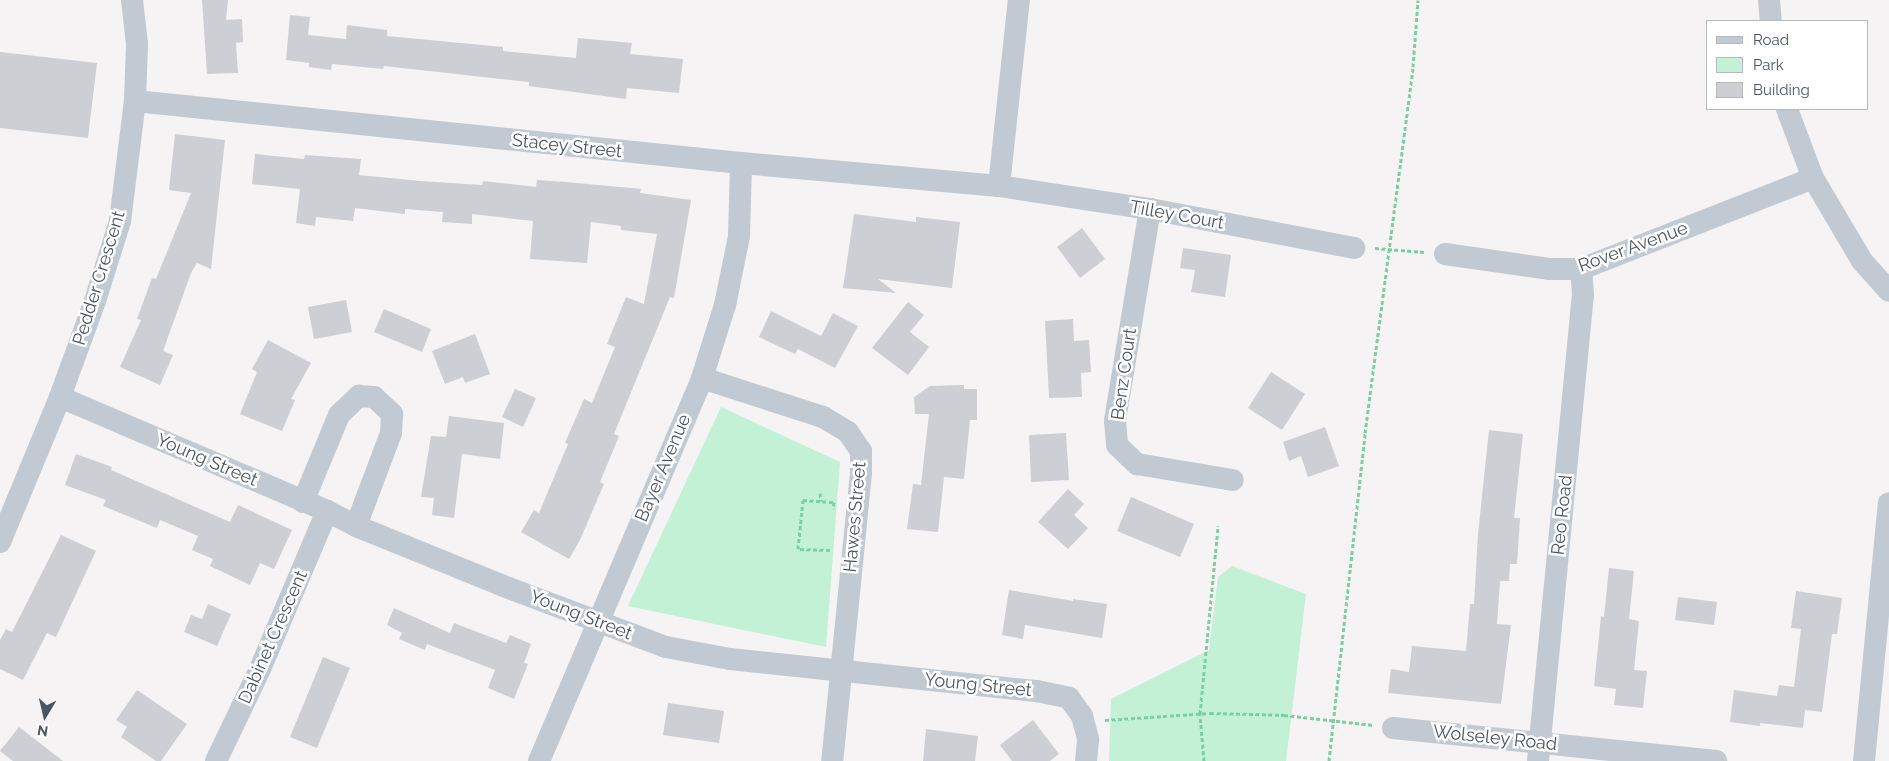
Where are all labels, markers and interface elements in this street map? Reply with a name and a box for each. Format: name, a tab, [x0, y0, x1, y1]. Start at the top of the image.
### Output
legend	[1706, 20, 1869, 110]
text: Road	[1753, 31, 1789, 49]
text: Park	[1753, 56, 1784, 74]
text: Building	[1753, 81, 1810, 99]
street label: Stacey Street	[511, 129, 623, 163]
street label: Tilley Court	[1128, 196, 1226, 234]
street label: Pedder Crescent	[68, 208, 130, 348]
street label: Rover Avenue	[1575, 217, 1691, 277]
street label: Benz Court	[1107, 327, 1141, 421]
street label: Bayer Avenue	[630, 411, 696, 525]
street label: Young Street	[153, 429, 261, 491]
street label: Hawes Street	[839, 461, 871, 573]
street label: Reo Road	[1547, 474, 1577, 556]
street label: Dabinet Crescent	[234, 567, 312, 707]
street label: Young Street	[527, 586, 635, 644]
street label: Young Street	[923, 669, 1033, 701]
north arrow	[20, 691, 70, 741]
street label: Wolseley Road	[1432, 721, 1558, 755]
text: N	[36, 722, 49, 740]

